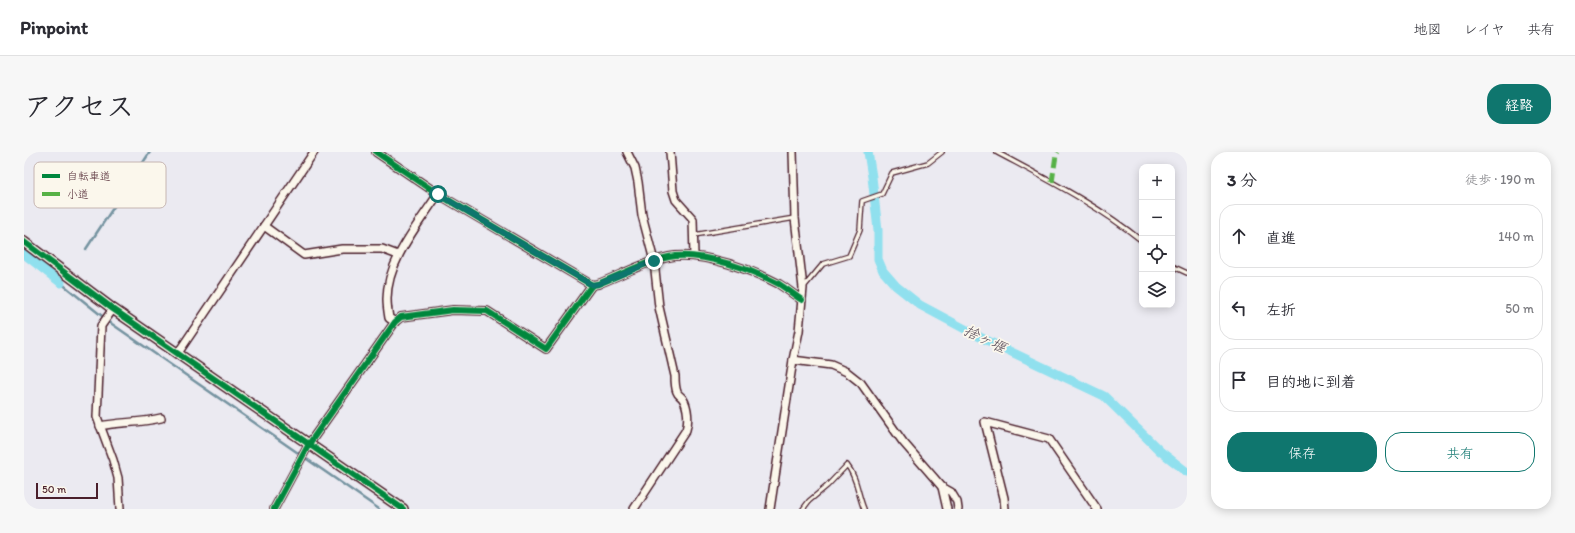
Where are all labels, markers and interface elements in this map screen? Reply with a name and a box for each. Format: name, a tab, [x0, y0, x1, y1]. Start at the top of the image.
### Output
text: Pinpoint	[20, 16, 88, 39]
text: 地図	[1414, 21, 1442, 38]
text: レイヤ	[1464, 21, 1505, 38]
text: 共有	[1527, 21, 1555, 38]
button: 経路	[1487, 84, 1551, 124]
text: アクセス	[24, 89, 134, 123]
legend	[34, 162, 166, 208]
map controls	[1139, 164, 1175, 308]
button: +	[1139, 164, 1175, 200]
text: 自転車道	[67, 170, 111, 183]
text: 3 分	[1227, 170, 1257, 190]
text: 徒歩 · 190 m	[1465, 172, 1535, 187]
route start	[429, 185, 447, 203]
text: 小道	[67, 188, 89, 201]
button: −	[1139, 200, 1175, 236]
icon: ahead	[1228, 225, 1250, 247]
text: 直進	[1266, 229, 1296, 247]
text: 140 m	[1498, 229, 1534, 244]
button: locate	[1139, 236, 1175, 272]
route end	[645, 252, 663, 270]
button: layers	[1139, 272, 1175, 308]
icon: left	[1228, 297, 1250, 319]
text: 左折	[1266, 301, 1296, 319]
text: 50 m	[1505, 301, 1534, 316]
water label: 捨ヶ堰	[961, 321, 1011, 358]
icon: arrive	[1228, 369, 1250, 391]
text: 目的地に到着	[1266, 373, 1356, 391]
button: 保存	[1227, 432, 1377, 472]
button: 共有	[1385, 432, 1535, 472]
scale bar	[36, 481, 98, 500]
text: 50 m	[42, 483, 66, 496]

